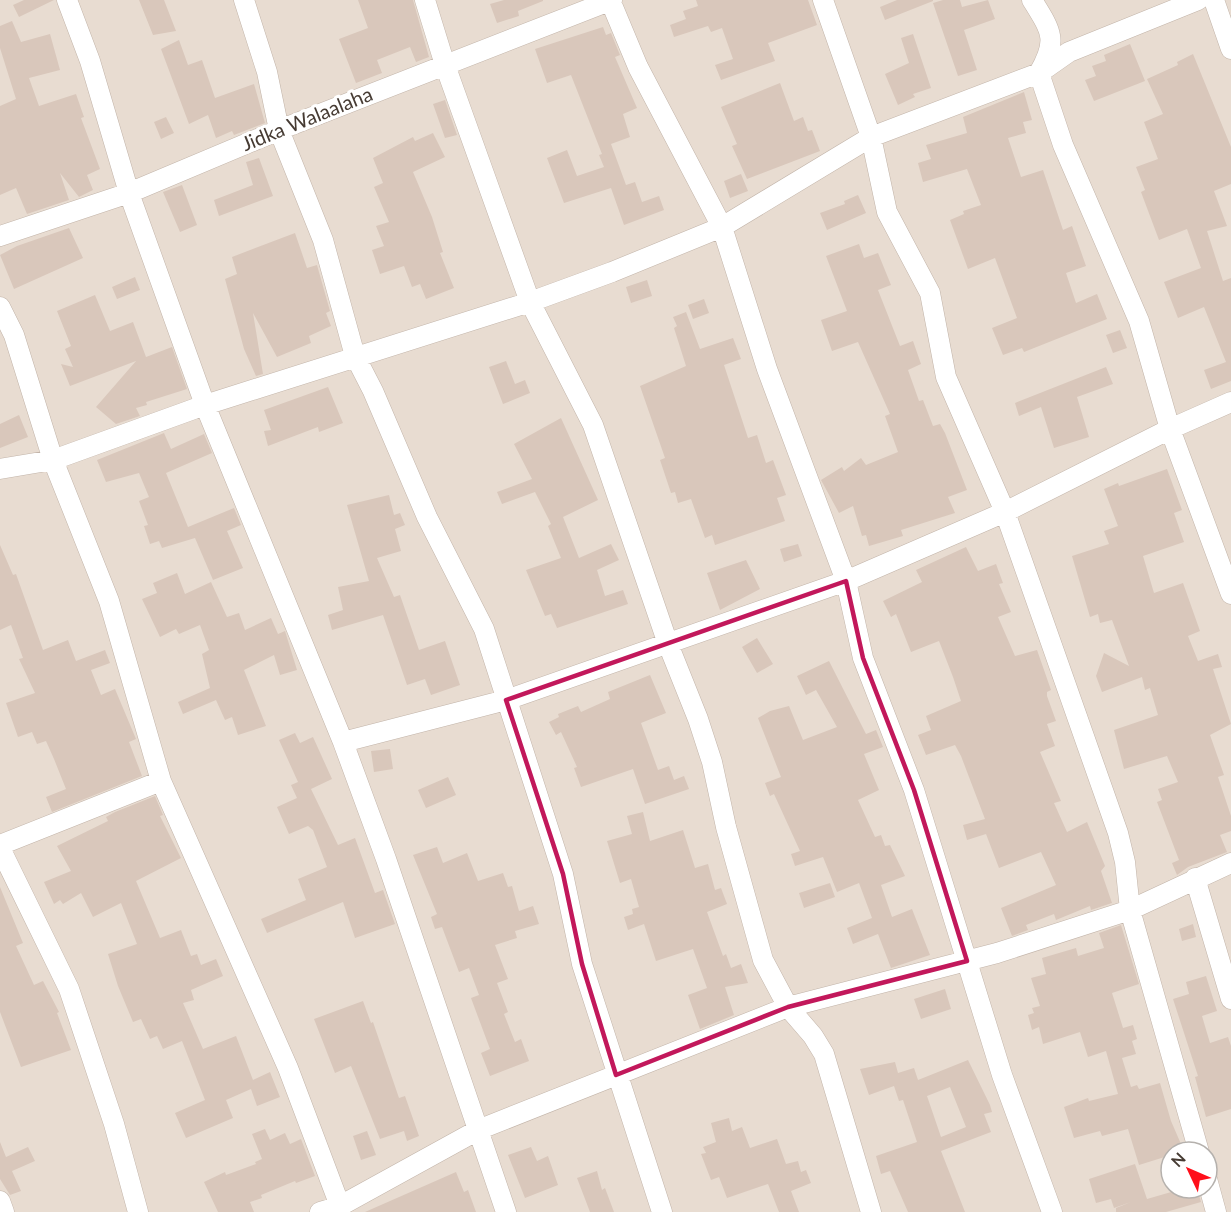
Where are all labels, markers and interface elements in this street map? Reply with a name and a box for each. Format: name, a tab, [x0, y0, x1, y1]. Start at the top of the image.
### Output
street label: Jidka Walaalaha	[238, 81, 376, 155]
north arrow	[1159, 1140, 1219, 1200]
text: N	[1167, 1148, 1189, 1170]

